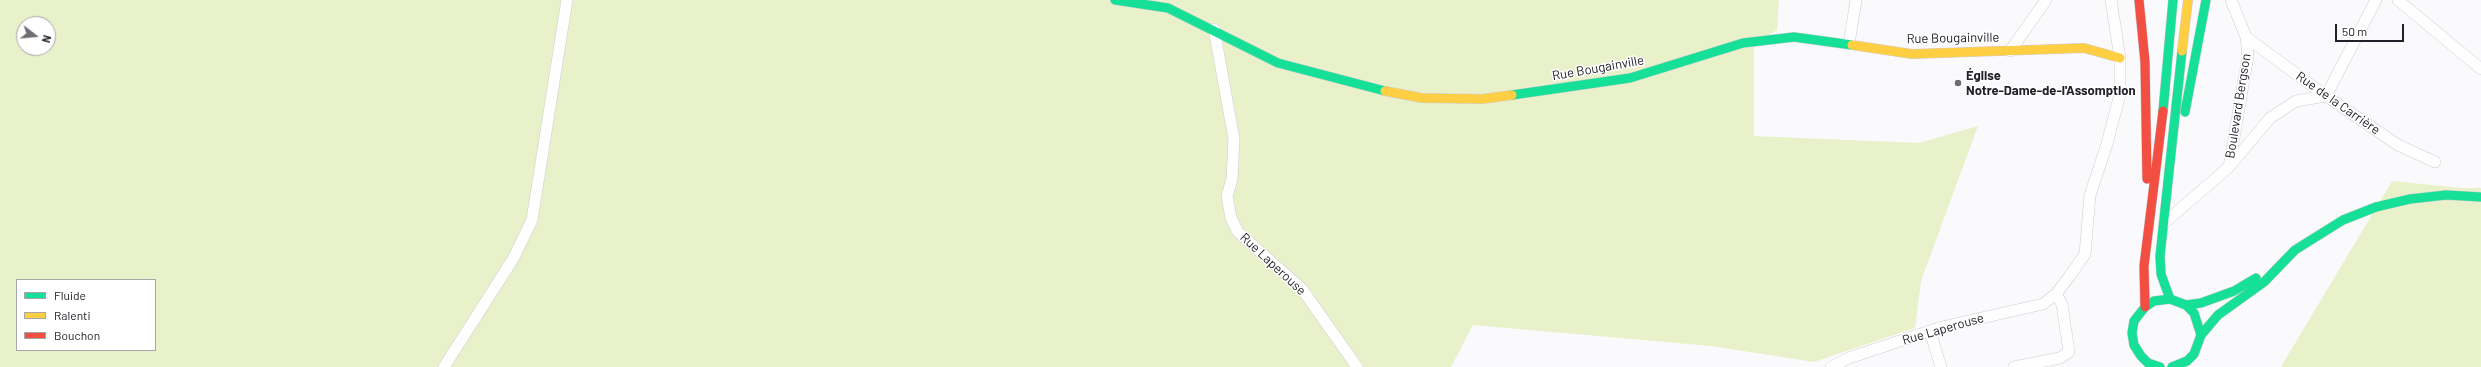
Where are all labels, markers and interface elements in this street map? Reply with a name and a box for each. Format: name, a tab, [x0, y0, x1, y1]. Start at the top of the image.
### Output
north arrow	[16, 16, 56, 56]
scale bar	[2337, 16, 2406, 42]
text: 50 m	[2342, 24, 2367, 38]
street label: Rue Bougainville	[1906, 29, 2000, 47]
text: N	[40, 34, 54, 44]
street label: Rue Bougainville	[1551, 52, 1645, 84]
street label: Boulevard Bergson	[2222, 53, 2254, 159]
place label: Église Notre-Dame-de-l'Assomption	[1966, 68, 2136, 99]
street label: Rue de la Carrière	[2293, 68, 2383, 138]
marker: Église Notre-Dame-de-l'Assomption	[1953, 78, 1963, 88]
street label: Rue Laperouse	[1237, 230, 1309, 298]
legend	[16, 279, 156, 351]
text: Fluide	[54, 288, 86, 302]
text: Ralenti	[54, 308, 91, 322]
street label: Rue Laperouse	[1900, 310, 1986, 348]
text: Bouchon	[54, 328, 100, 342]

